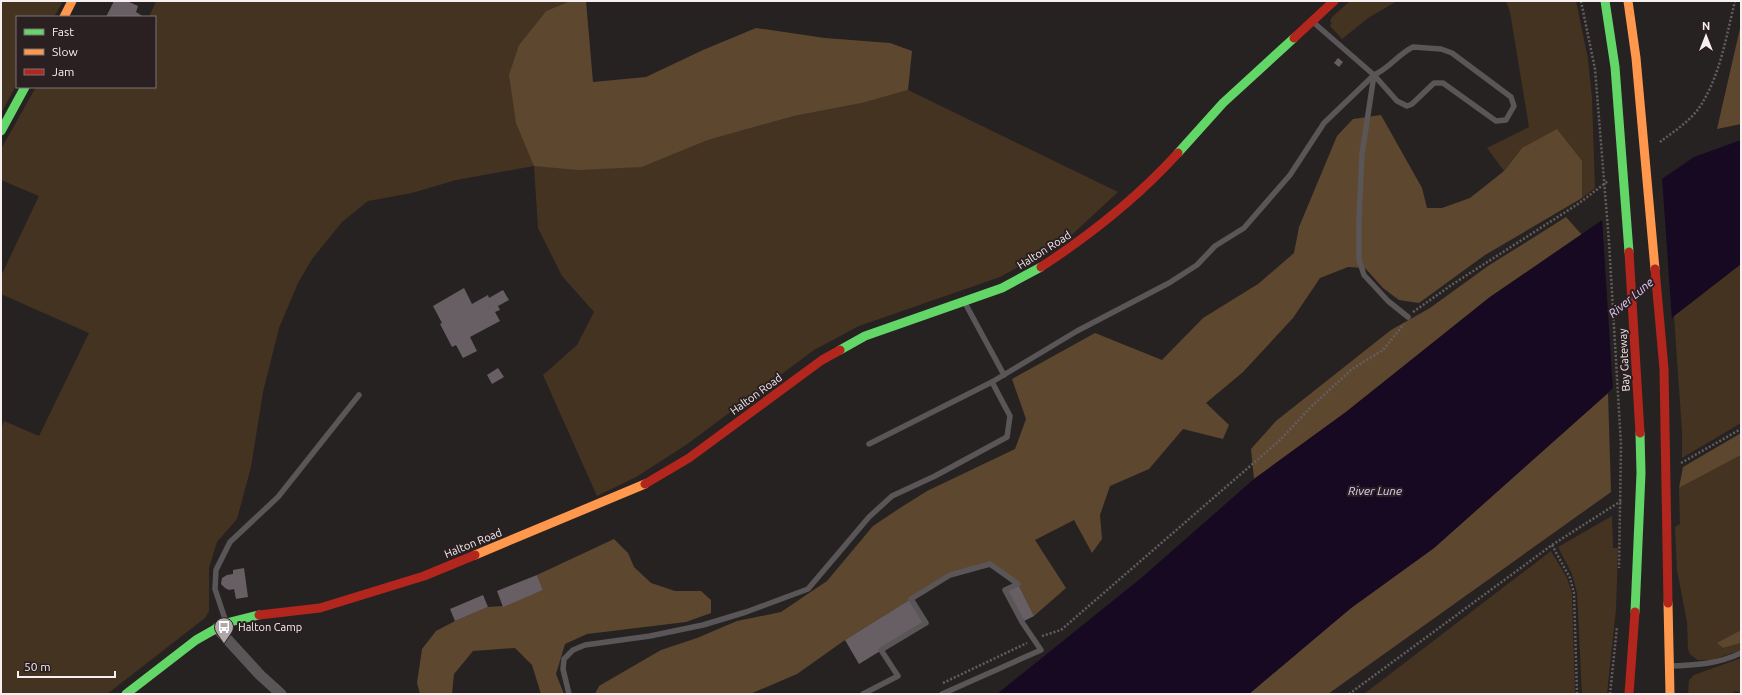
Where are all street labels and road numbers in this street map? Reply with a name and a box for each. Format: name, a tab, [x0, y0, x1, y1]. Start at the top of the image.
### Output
street label: Halton Road	[1015, 229, 1073, 271]
street label: Bay Gateway	[1616, 327, 1632, 392]
street label: Halton Road	[728, 371, 784, 417]
street label: Halton Road	[442, 526, 504, 560]

